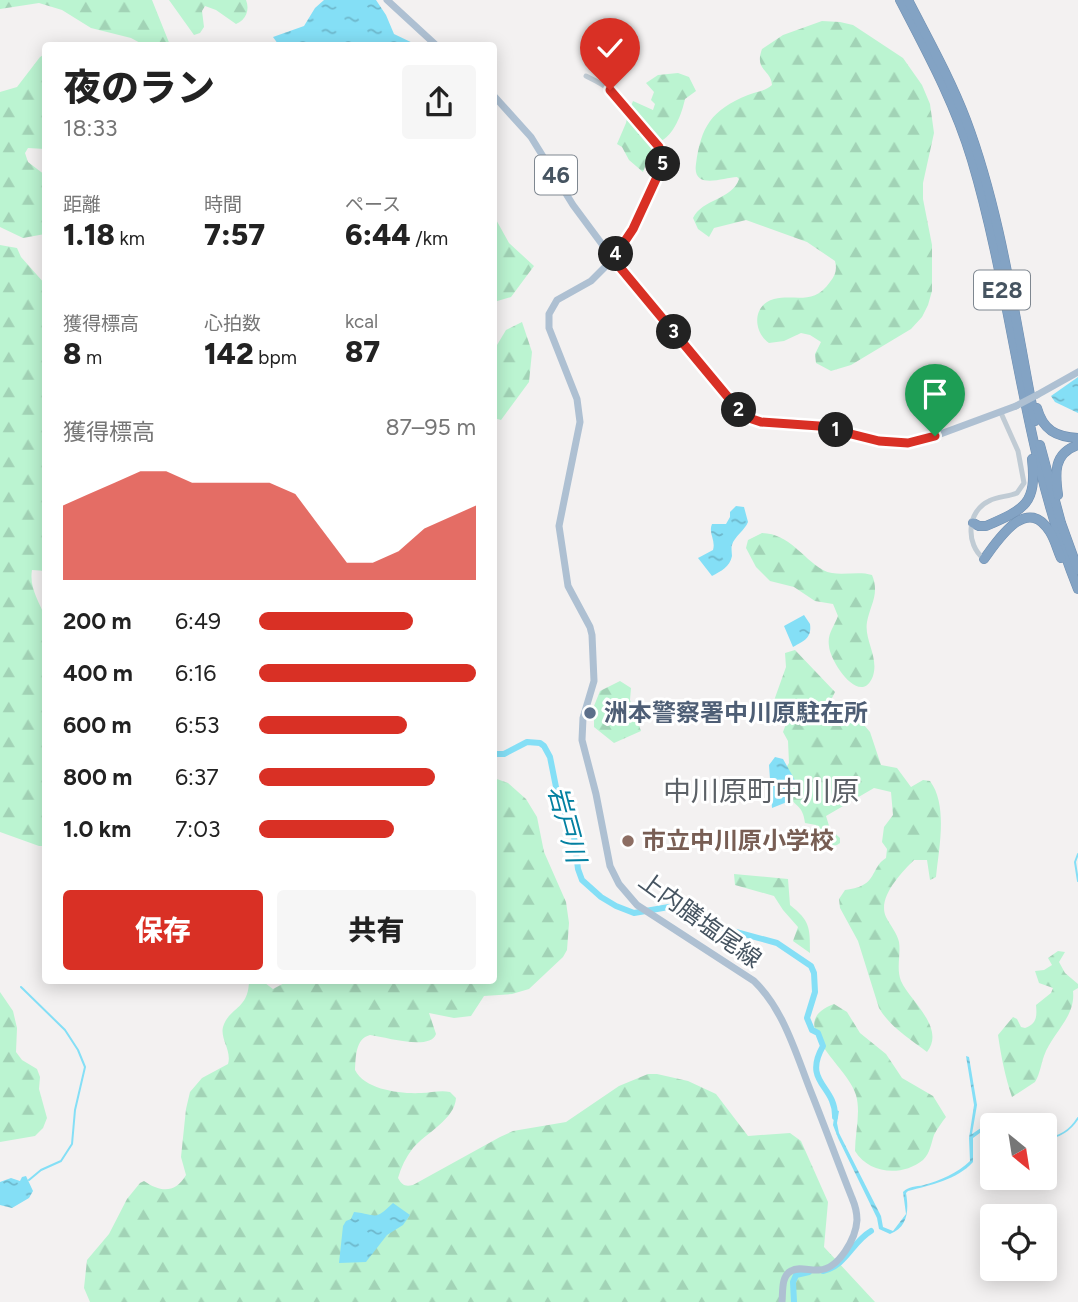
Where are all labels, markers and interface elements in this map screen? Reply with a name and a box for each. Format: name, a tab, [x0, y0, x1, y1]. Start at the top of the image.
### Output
pin	[580, 18, 640, 90]
icon: check	[591, 29, 629, 67]
text: 夜のラン	[63, 65, 215, 111]
button: share	[402, 65, 476, 139]
text: 18:33	[63, 114, 117, 142]
pin: 5	[646, 146, 680, 182]
text: 5	[657, 152, 668, 175]
road number: 46	[535, 156, 577, 194]
text: 距離	[63, 193, 101, 216]
text: 時間	[204, 193, 242, 216]
text: ペース	[345, 193, 401, 216]
text: 1.18	[63, 216, 115, 253]
text: 7:57	[204, 216, 265, 253]
text: 6:44	[345, 216, 411, 253]
text: km	[115, 227, 145, 250]
text: /km	[411, 227, 448, 250]
pin: 4	[598, 236, 634, 272]
text: 4	[609, 242, 622, 265]
road number: E28	[974, 270, 1030, 310]
text: kcal	[345, 310, 378, 333]
text: 獲得標高	[63, 312, 139, 335]
text: 心拍数	[204, 312, 261, 335]
pin: 3	[656, 314, 692, 350]
text: 3	[668, 320, 679, 343]
text: 87	[345, 333, 380, 370]
text: 8	[63, 335, 81, 372]
text: 142	[204, 335, 254, 372]
text: m	[81, 346, 102, 369]
text: bpm	[254, 346, 297, 369]
pin	[905, 364, 965, 436]
icon: arrive	[916, 375, 954, 413]
pin: 2	[722, 392, 756, 428]
text: 2	[733, 398, 744, 421]
pin: 1	[818, 412, 854, 448]
text: 87–95 m	[385, 413, 476, 441]
text: 獲得標高	[63, 418, 155, 446]
text: 1	[831, 418, 840, 441]
text: 200 m	[63, 607, 132, 635]
text: 6:49	[175, 607, 221, 635]
text: 400 m	[63, 659, 133, 687]
text: 6:16	[175, 659, 216, 687]
place label: 洲本警察署中川原駐在所	[604, 698, 868, 727]
marker: 洲本警察署中川原駐在所	[582, 705, 598, 721]
text: 600 m	[63, 711, 132, 739]
text: 6:53	[175, 711, 220, 739]
text: 800 m	[63, 763, 132, 791]
text: 6:37	[175, 763, 219, 791]
district label: 中川原町中川原	[663, 774, 859, 808]
water label: 岩戸川	[541, 782, 593, 869]
text: 1.0 km	[63, 815, 131, 843]
text: 7:03	[175, 815, 220, 843]
place label: 市立中川原小学校	[642, 826, 834, 855]
marker: 市立中川原小学校	[620, 833, 636, 849]
street label: 上内膳塩尾線	[634, 866, 767, 974]
button: 保存	[63, 890, 263, 970]
button: 共有	[277, 890, 476, 970]
north arrow	[980, 1113, 1057, 1190]
map controls	[980, 1113, 1057, 1281]
button: locate	[980, 1204, 1057, 1281]

